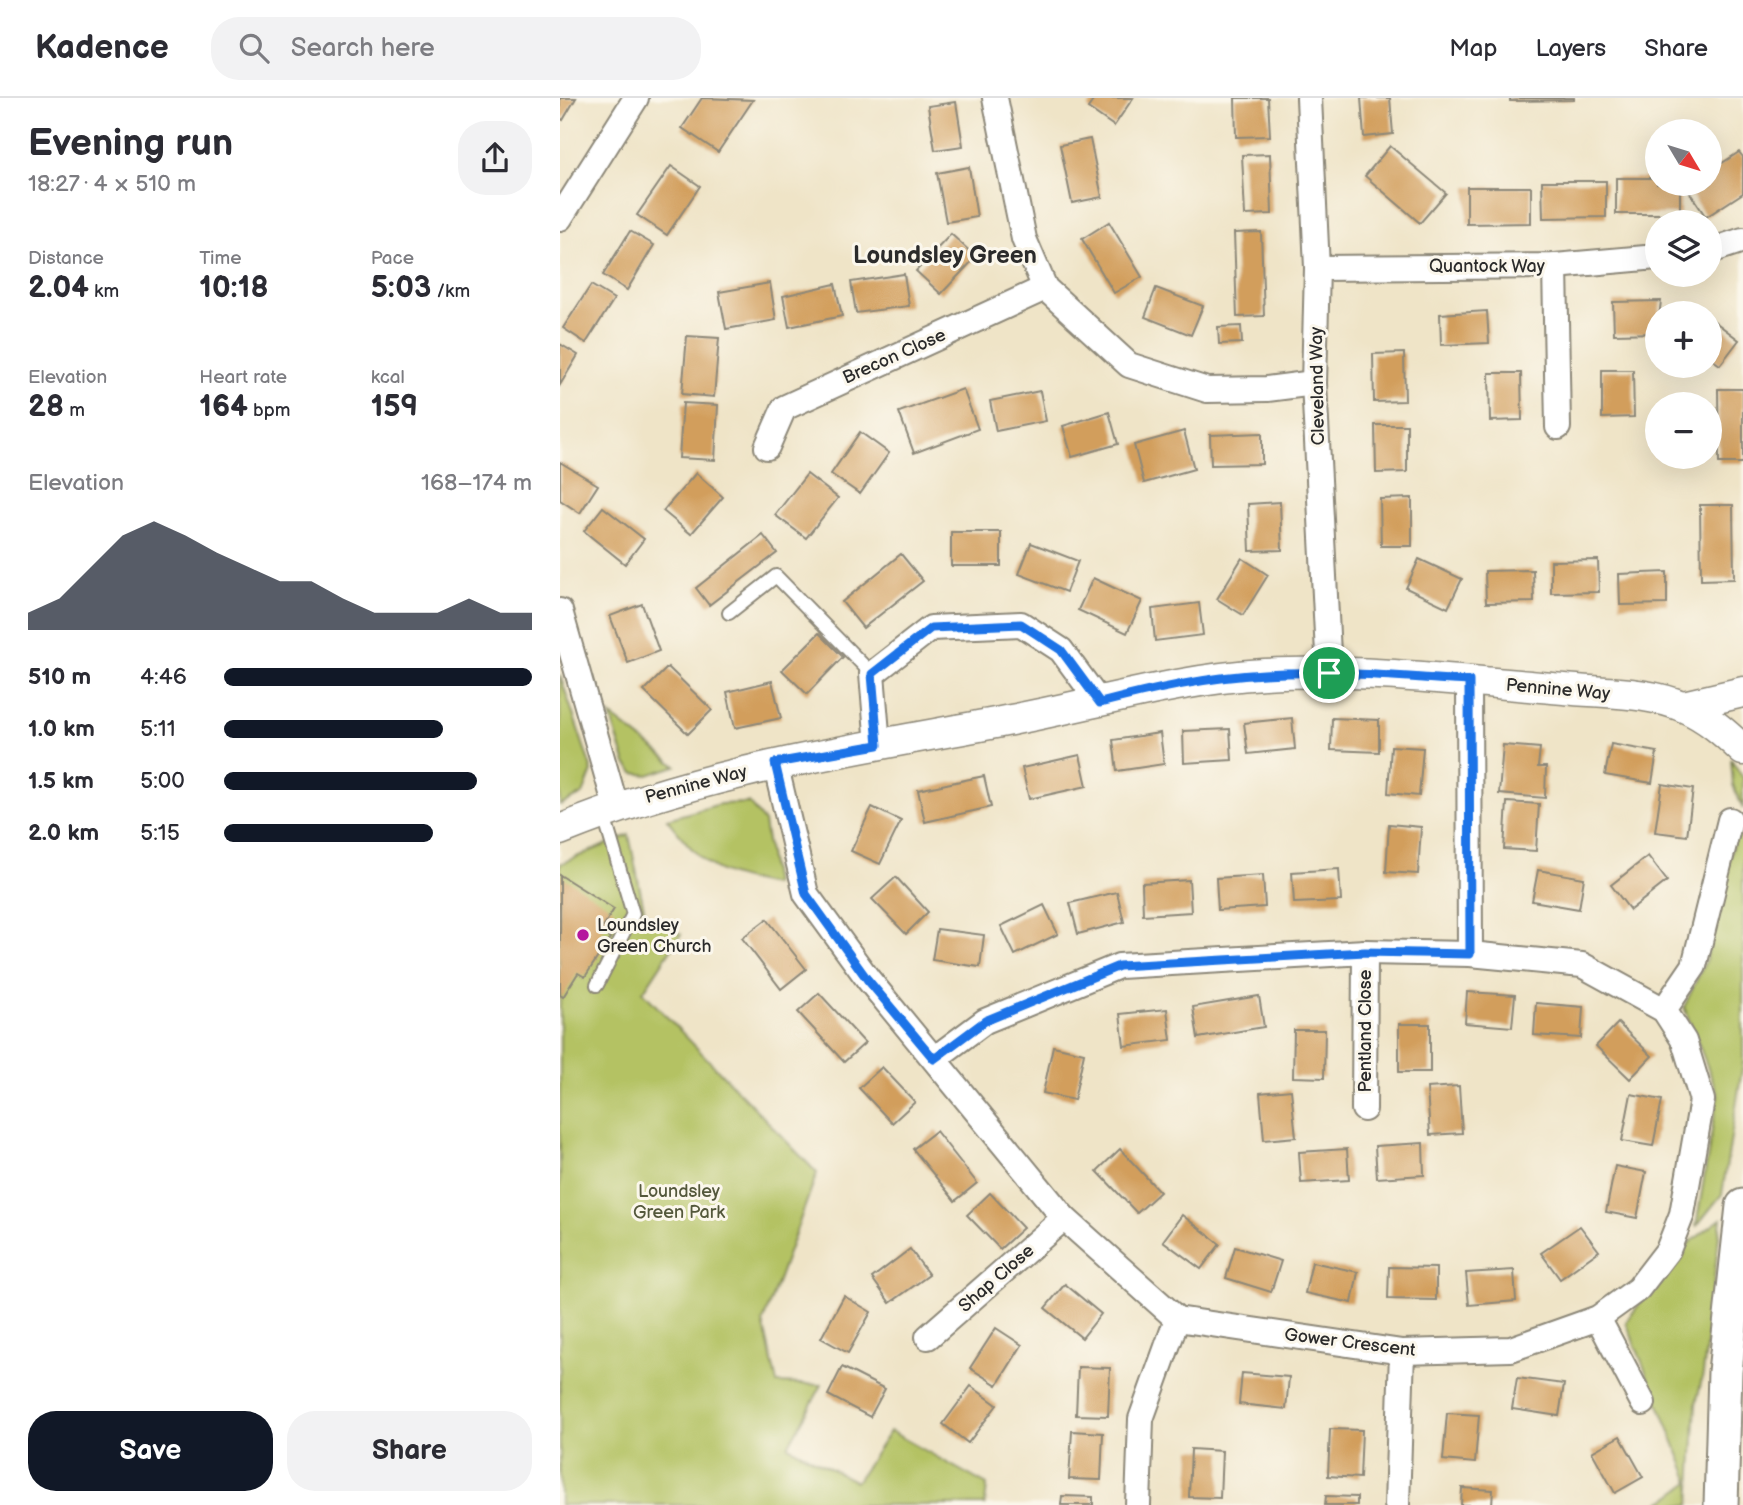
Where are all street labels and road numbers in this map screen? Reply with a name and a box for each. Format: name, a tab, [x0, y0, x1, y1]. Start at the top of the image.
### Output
street label: Quantock Way	[1429, 256, 1546, 277]
street label: Brecon Close	[839, 324, 949, 389]
street label: Cleveland Way	[1306, 326, 1329, 446]
street label: Pennine Way	[1505, 674, 1612, 705]
street label: Pennine Way	[643, 761, 750, 808]
street label: Pentland Close	[1355, 969, 1376, 1092]
street label: Shap Close	[954, 1240, 1038, 1317]
street label: Gower Crescent	[1283, 1324, 1417, 1361]

